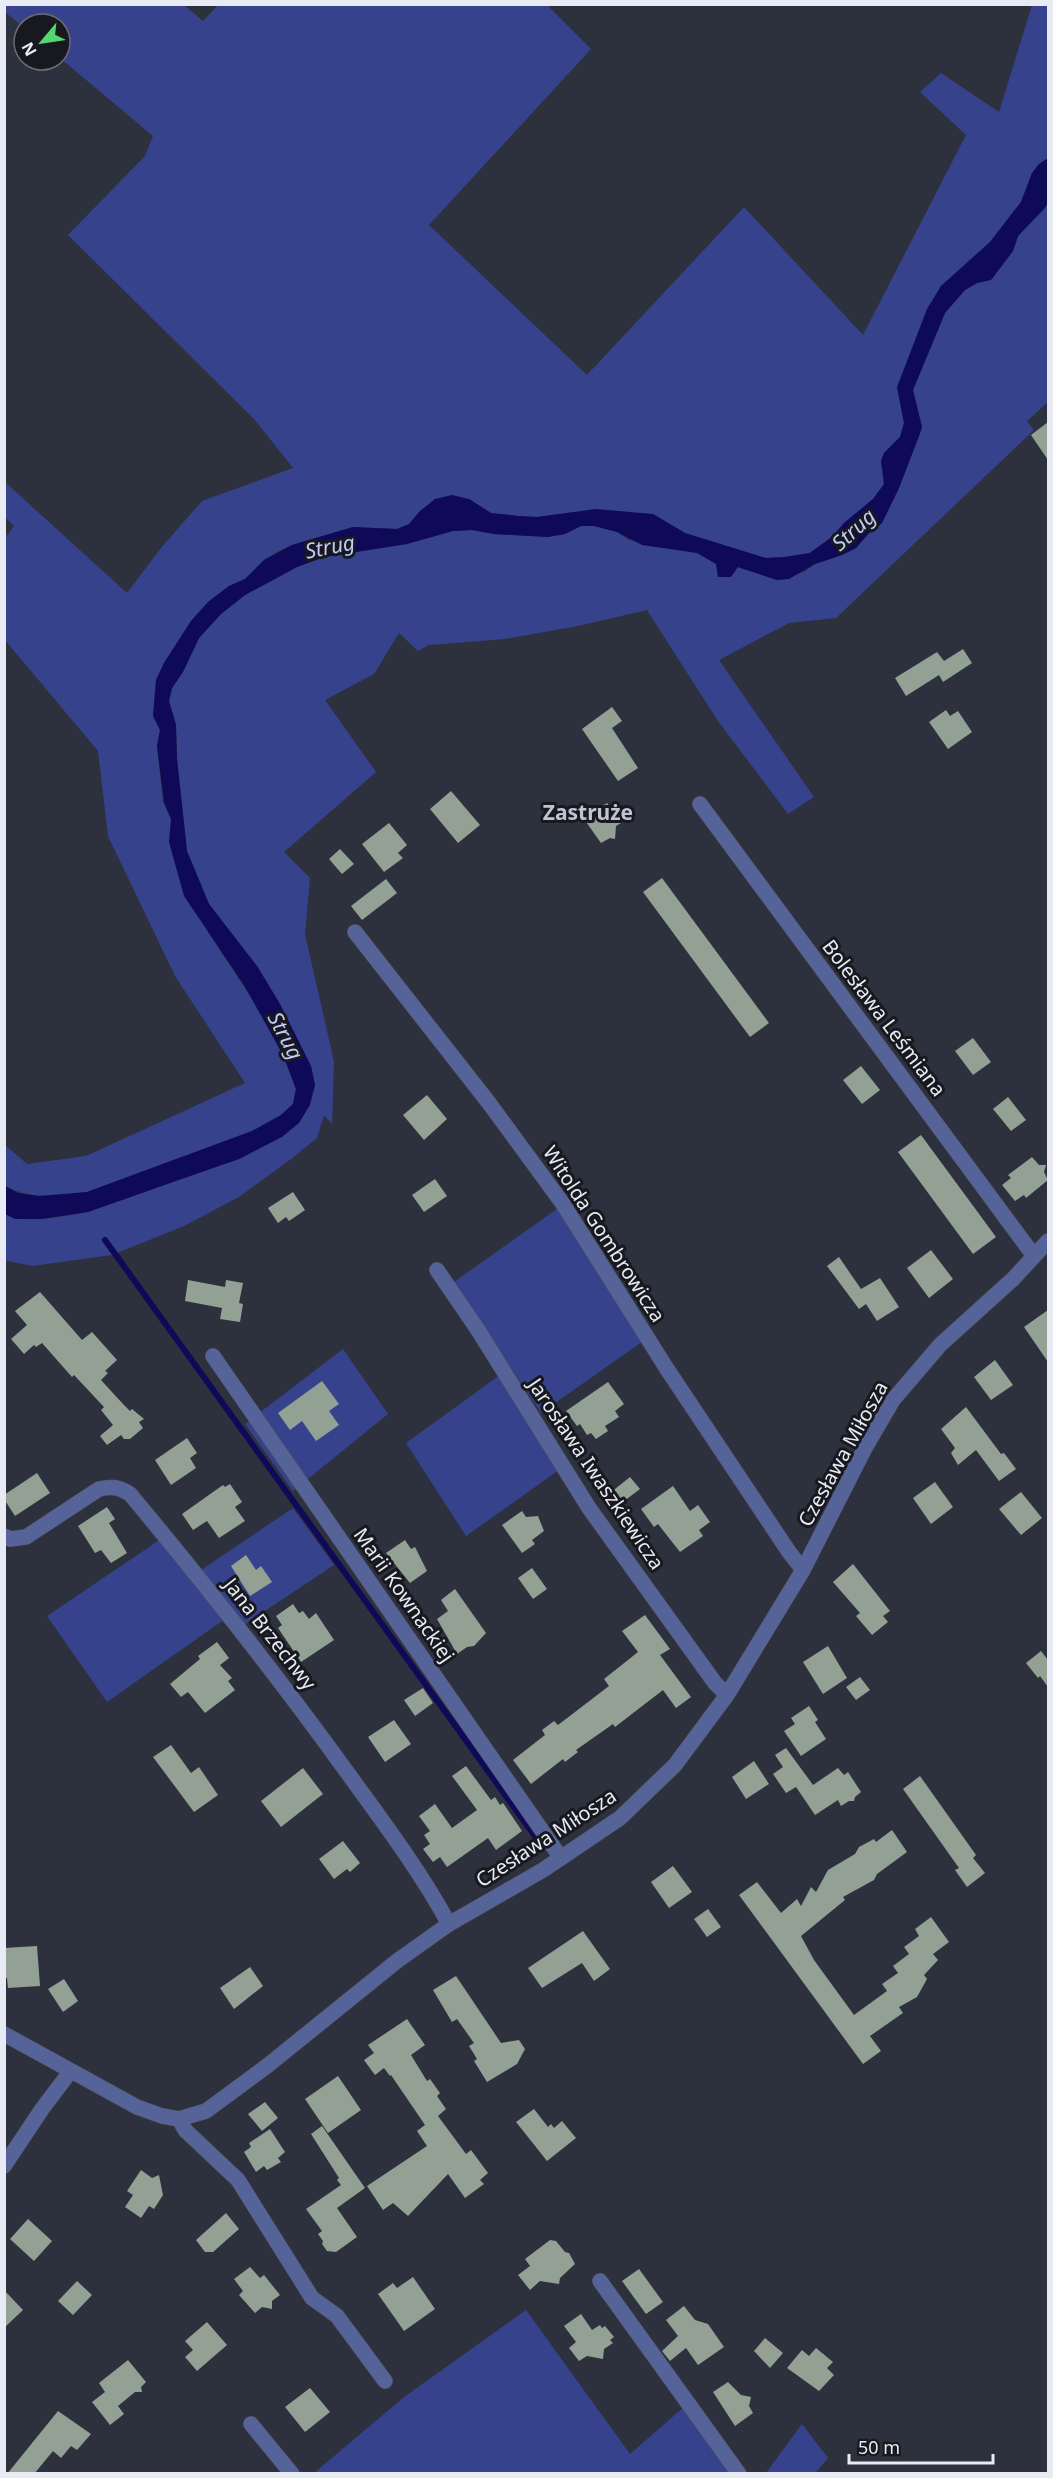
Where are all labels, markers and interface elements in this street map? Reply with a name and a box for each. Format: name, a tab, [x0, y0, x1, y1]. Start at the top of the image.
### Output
north arrow	[12, 12, 72, 72]
text: N	[16, 38, 42, 60]
water label: Strug	[825, 502, 881, 556]
water label: Strug	[302, 527, 357, 565]
district label: Zastruże	[543, 798, 633, 826]
street label: Bolesława Leśmiana	[817, 934, 952, 1102]
water label: Strug	[262, 1007, 310, 1064]
street label: Witolda Gombrowicza	[537, 1140, 672, 1327]
street label: Jarosława Iwaszkiewicza	[521, 1371, 671, 1575]
street label: Czesława Miłosza	[791, 1376, 894, 1531]
street label: Marii Kownackiej	[348, 1522, 461, 1667]
street label: Jana Brzechwy	[217, 1571, 323, 1696]
street label: Czesława Miłosza	[470, 1782, 621, 1893]
scale bar	[849, 2427, 993, 2465]
text: 50 m	[858, 2435, 900, 2459]

